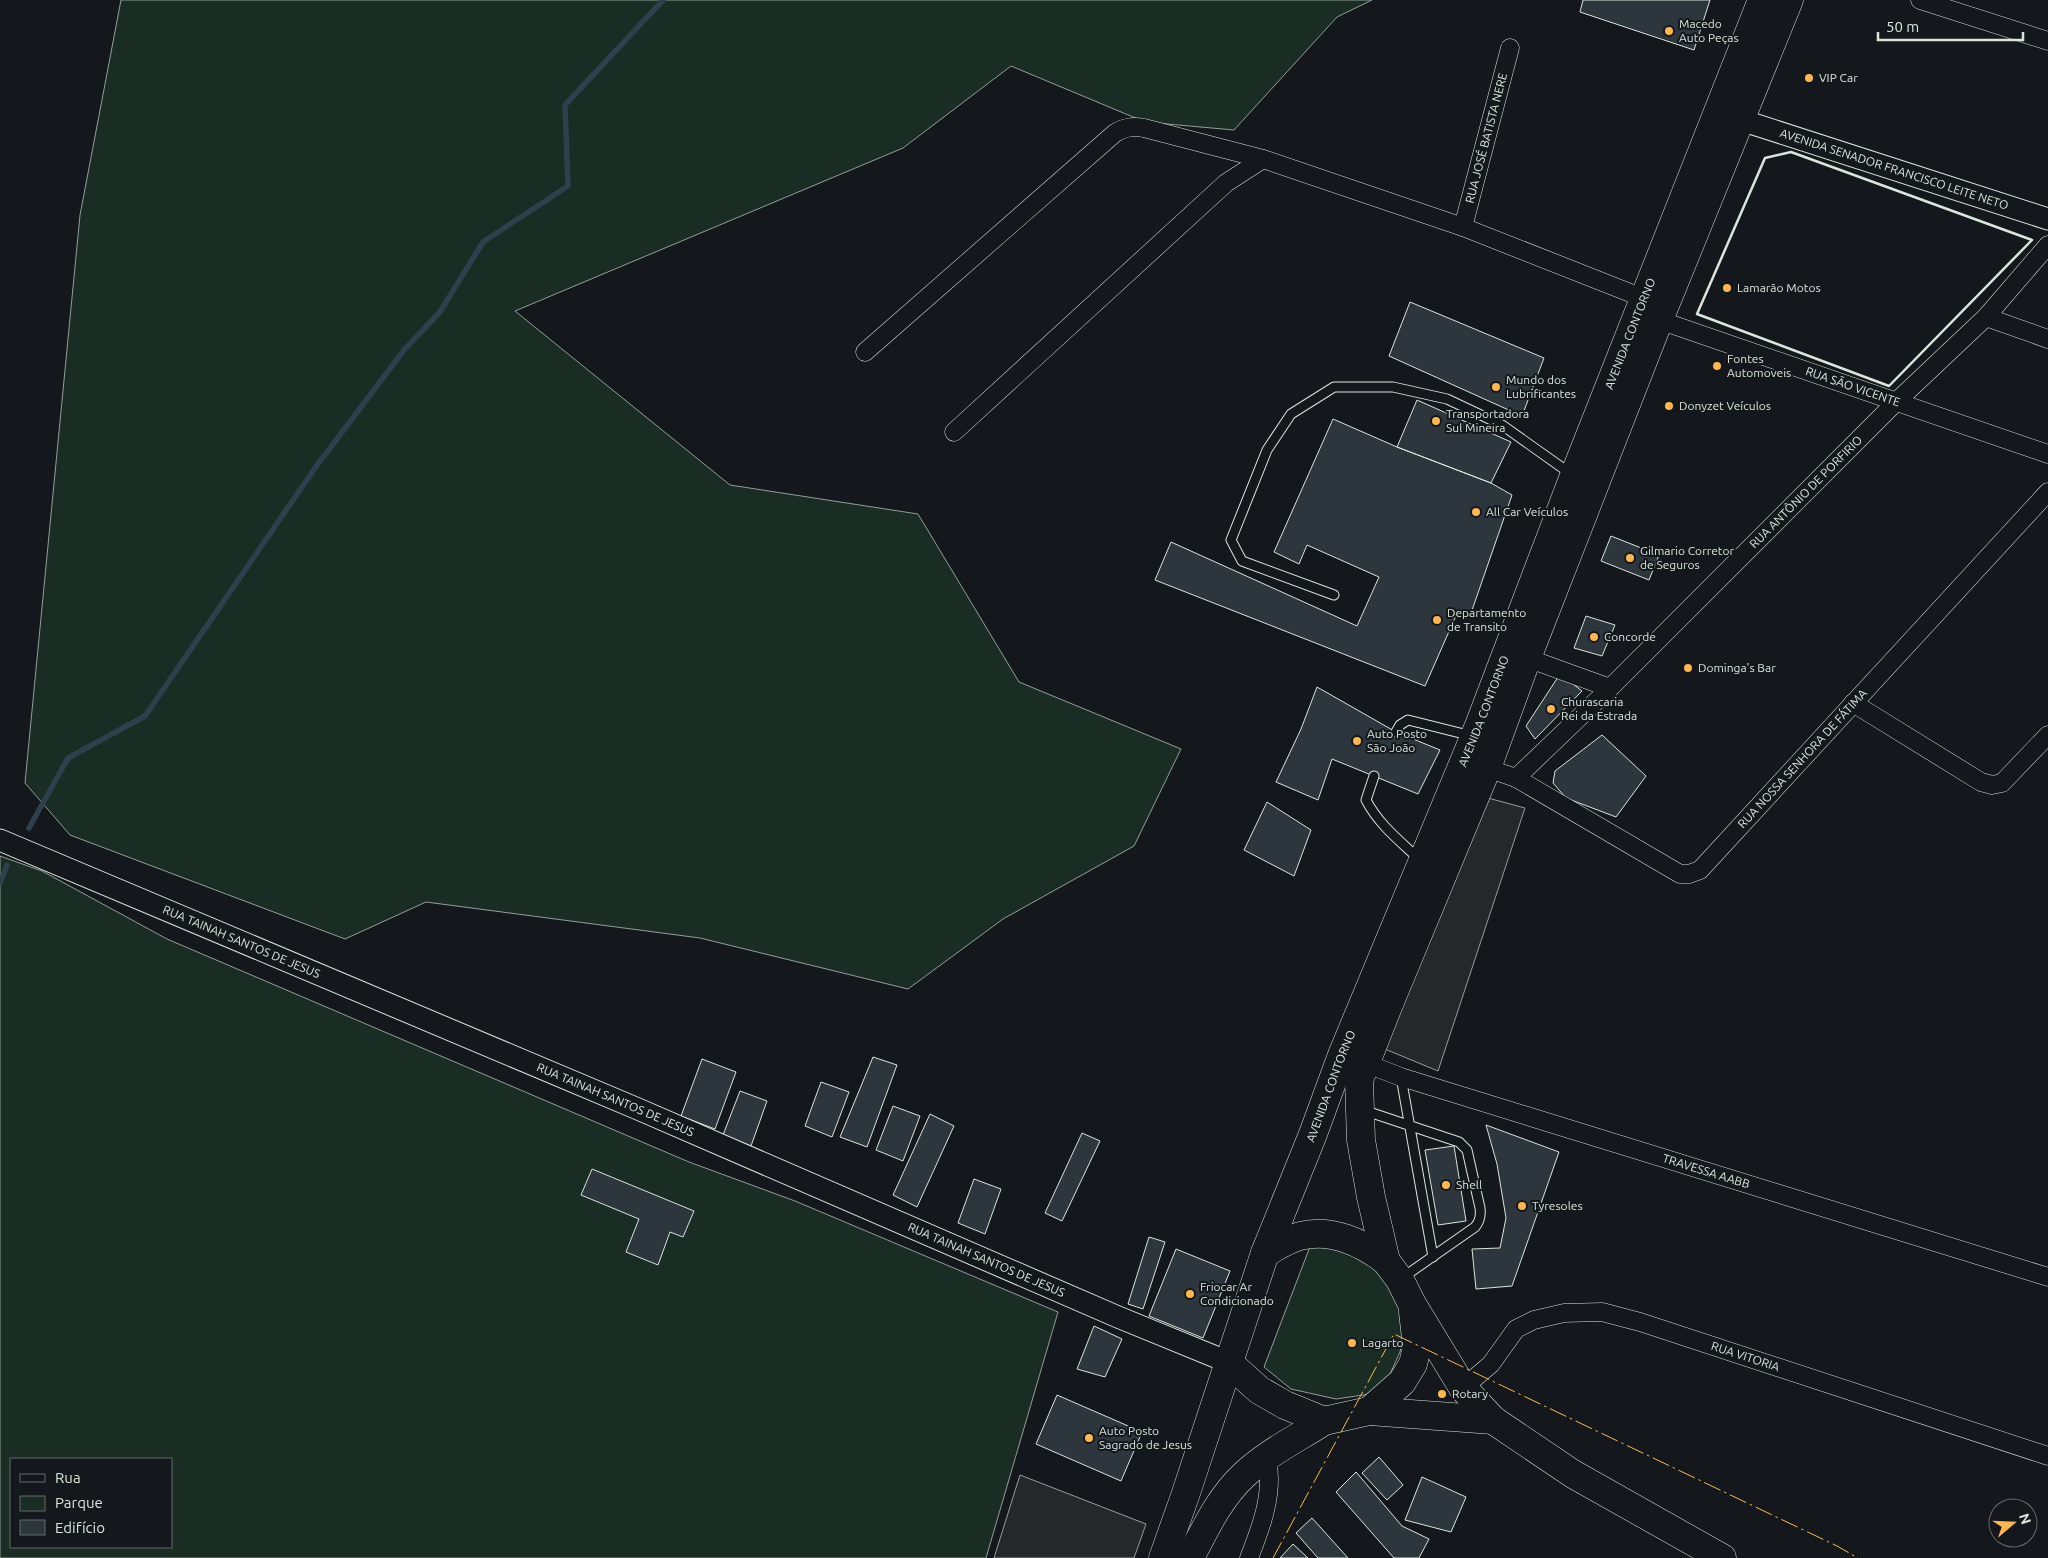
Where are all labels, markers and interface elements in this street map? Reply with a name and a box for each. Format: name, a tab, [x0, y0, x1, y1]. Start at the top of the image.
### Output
scale bar	[1878, 10, 2023, 42]
place label: Macedo Auto Peças	[1679, 17, 1739, 44]
text: 50 m	[1886, 18, 1919, 35]
marker: Macedo Auto Peças	[1663, 25, 1675, 37]
street label: RUA JOSÉ BATISTA NERE	[1463, 71, 1509, 204]
place label: VIP Car	[1819, 71, 1858, 84]
marker: VIP Car	[1803, 72, 1815, 84]
street label: AVENIDA SENADOR FRANCISCO LEITE NETO	[1778, 126, 2010, 212]
street label: AVENIDA CONTORNO	[1602, 276, 1658, 391]
place label: Lamarão Motos	[1737, 281, 1821, 294]
marker: Lamarão Motos	[1721, 282, 1733, 294]
place label: Fontes Automoveis	[1727, 352, 1791, 379]
marker: Fontes Automoveis	[1711, 360, 1723, 372]
street label: RUA SÃO VICENTE	[1804, 364, 1902, 409]
place label: Mundo dos Lubrificantes	[1506, 373, 1576, 400]
marker: Mundo dos Lubrificantes	[1490, 381, 1502, 393]
place label: Donyzet Veículos	[1679, 399, 1771, 412]
marker: Donyzet Veículos	[1663, 400, 1675, 412]
place label: Transportadora Sul Mineira	[1446, 407, 1529, 434]
marker: Transportadora Sul Mineira	[1430, 415, 1442, 427]
street label: RUA ANTÔNIO DE PORFIRIO	[1747, 433, 1864, 550]
place label: All Car Veículos	[1486, 505, 1568, 518]
marker: All Car Veículos	[1470, 506, 1482, 518]
place label: Gilmario Corretor de Seguros	[1640, 544, 1735, 571]
marker: Gilmario Corretor de Seguros	[1624, 552, 1636, 564]
place label: Departamento de Transito	[1447, 606, 1526, 633]
marker: Departamento de Transito	[1431, 614, 1443, 626]
place label: Concorde	[1604, 630, 1656, 643]
marker: Concorde	[1588, 631, 1600, 643]
street label: AVENIDA CONTORNO	[1456, 654, 1511, 769]
place label: Dominga's Bar	[1698, 661, 1776, 674]
marker: Dominga's Bar	[1682, 662, 1694, 674]
street label: RUA NOSSA SENHORA DE FÁTIMA	[1735, 686, 1869, 830]
place label: Churascaria Rei da Estrada	[1561, 695, 1637, 722]
marker: Churascaria Rei da Estrada	[1545, 703, 1557, 715]
place label: Auto Posto São João	[1367, 727, 1427, 754]
marker: Auto Posto São João	[1351, 735, 1363, 747]
street label: RUA TAINAH SANTOS DE JESUS	[161, 902, 322, 980]
street label: AVENIDA CONTORNO	[1303, 1028, 1358, 1144]
street label: RUA TAINAH SANTOS DE JESUS	[535, 1060, 696, 1139]
street label: TRAVESSA AABB	[1661, 1151, 1751, 1190]
place label: Shell	[1456, 1178, 1482, 1191]
marker: Shell	[1440, 1179, 1452, 1191]
place label: Tyresoles	[1532, 1199, 1583, 1212]
marker: Tyresoles	[1516, 1200, 1528, 1212]
street label: RUA TAINAH SANTOS DE JESUS	[906, 1220, 1067, 1299]
place label: Friocar Ar Condicionado	[1200, 1280, 1274, 1307]
marker: Friocar Ar Condicionado	[1184, 1288, 1196, 1300]
place label: Lagarto	[1362, 1336, 1404, 1349]
marker: Lagarto	[1346, 1337, 1358, 1349]
street label: RUA VITORIA	[1710, 1339, 1781, 1373]
place label: Rotary	[1452, 1387, 1488, 1400]
marker: Rotary	[1436, 1388, 1448, 1400]
place label: Auto Posto Sagrado de Jesus	[1099, 1424, 1192, 1451]
marker: Auto Posto Sagrado de Jesus	[1083, 1432, 1095, 1444]
legend	[10, 1458, 172, 1548]
text: Rua	[55, 1469, 81, 1486]
text: Parque	[55, 1494, 103, 1511]
north arrow	[1988, 1498, 2038, 1548]
text: N	[2016, 1511, 2035, 1526]
text: Edifício	[55, 1519, 105, 1536]

